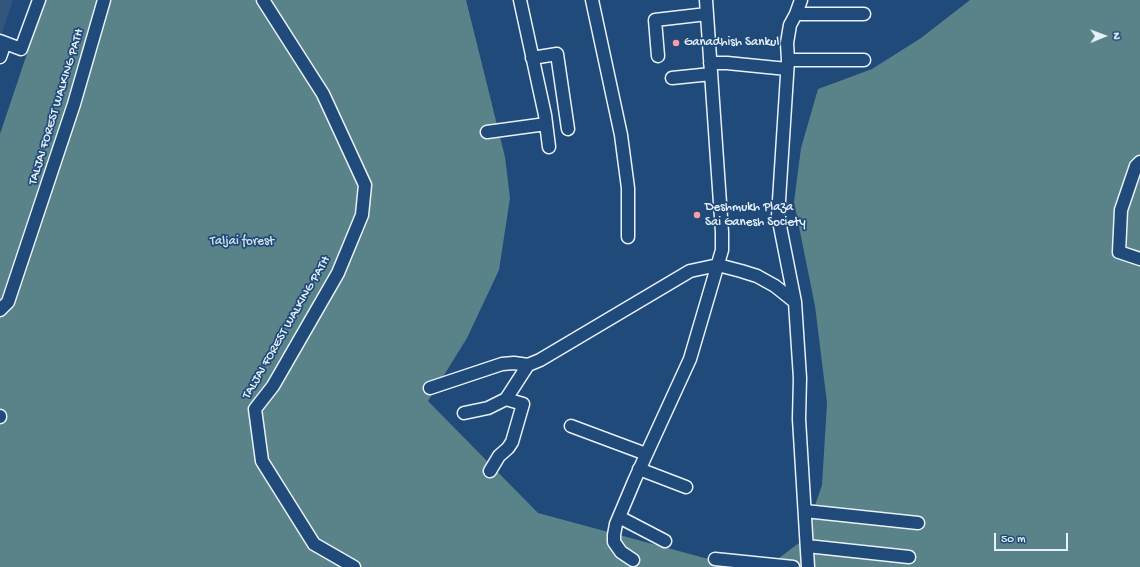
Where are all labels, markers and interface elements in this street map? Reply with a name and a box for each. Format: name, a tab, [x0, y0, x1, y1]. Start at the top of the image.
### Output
north arrow	[1084, 16, 1124, 56]
street label: TALJAI FOREST WALKING PATH	[26, 27, 88, 187]
text: N	[1110, 32, 1122, 39]
place label: Ganadhish Sankul	[684, 35, 779, 51]
marker: Ganadhish Sankul	[671, 38, 681, 48]
place label: Deshmukh Plaza Sai Ganesh Society	[705, 200, 806, 231]
marker: Deshmukh Plaza Sai Ganesh Society	[692, 210, 702, 220]
park label: Taljai forest	[210, 234, 274, 250]
street label: TALJAI FOREST WALKING PATH	[240, 254, 334, 402]
scale bar	[996, 525, 1070, 551]
text: 50 m	[1001, 533, 1026, 547]

